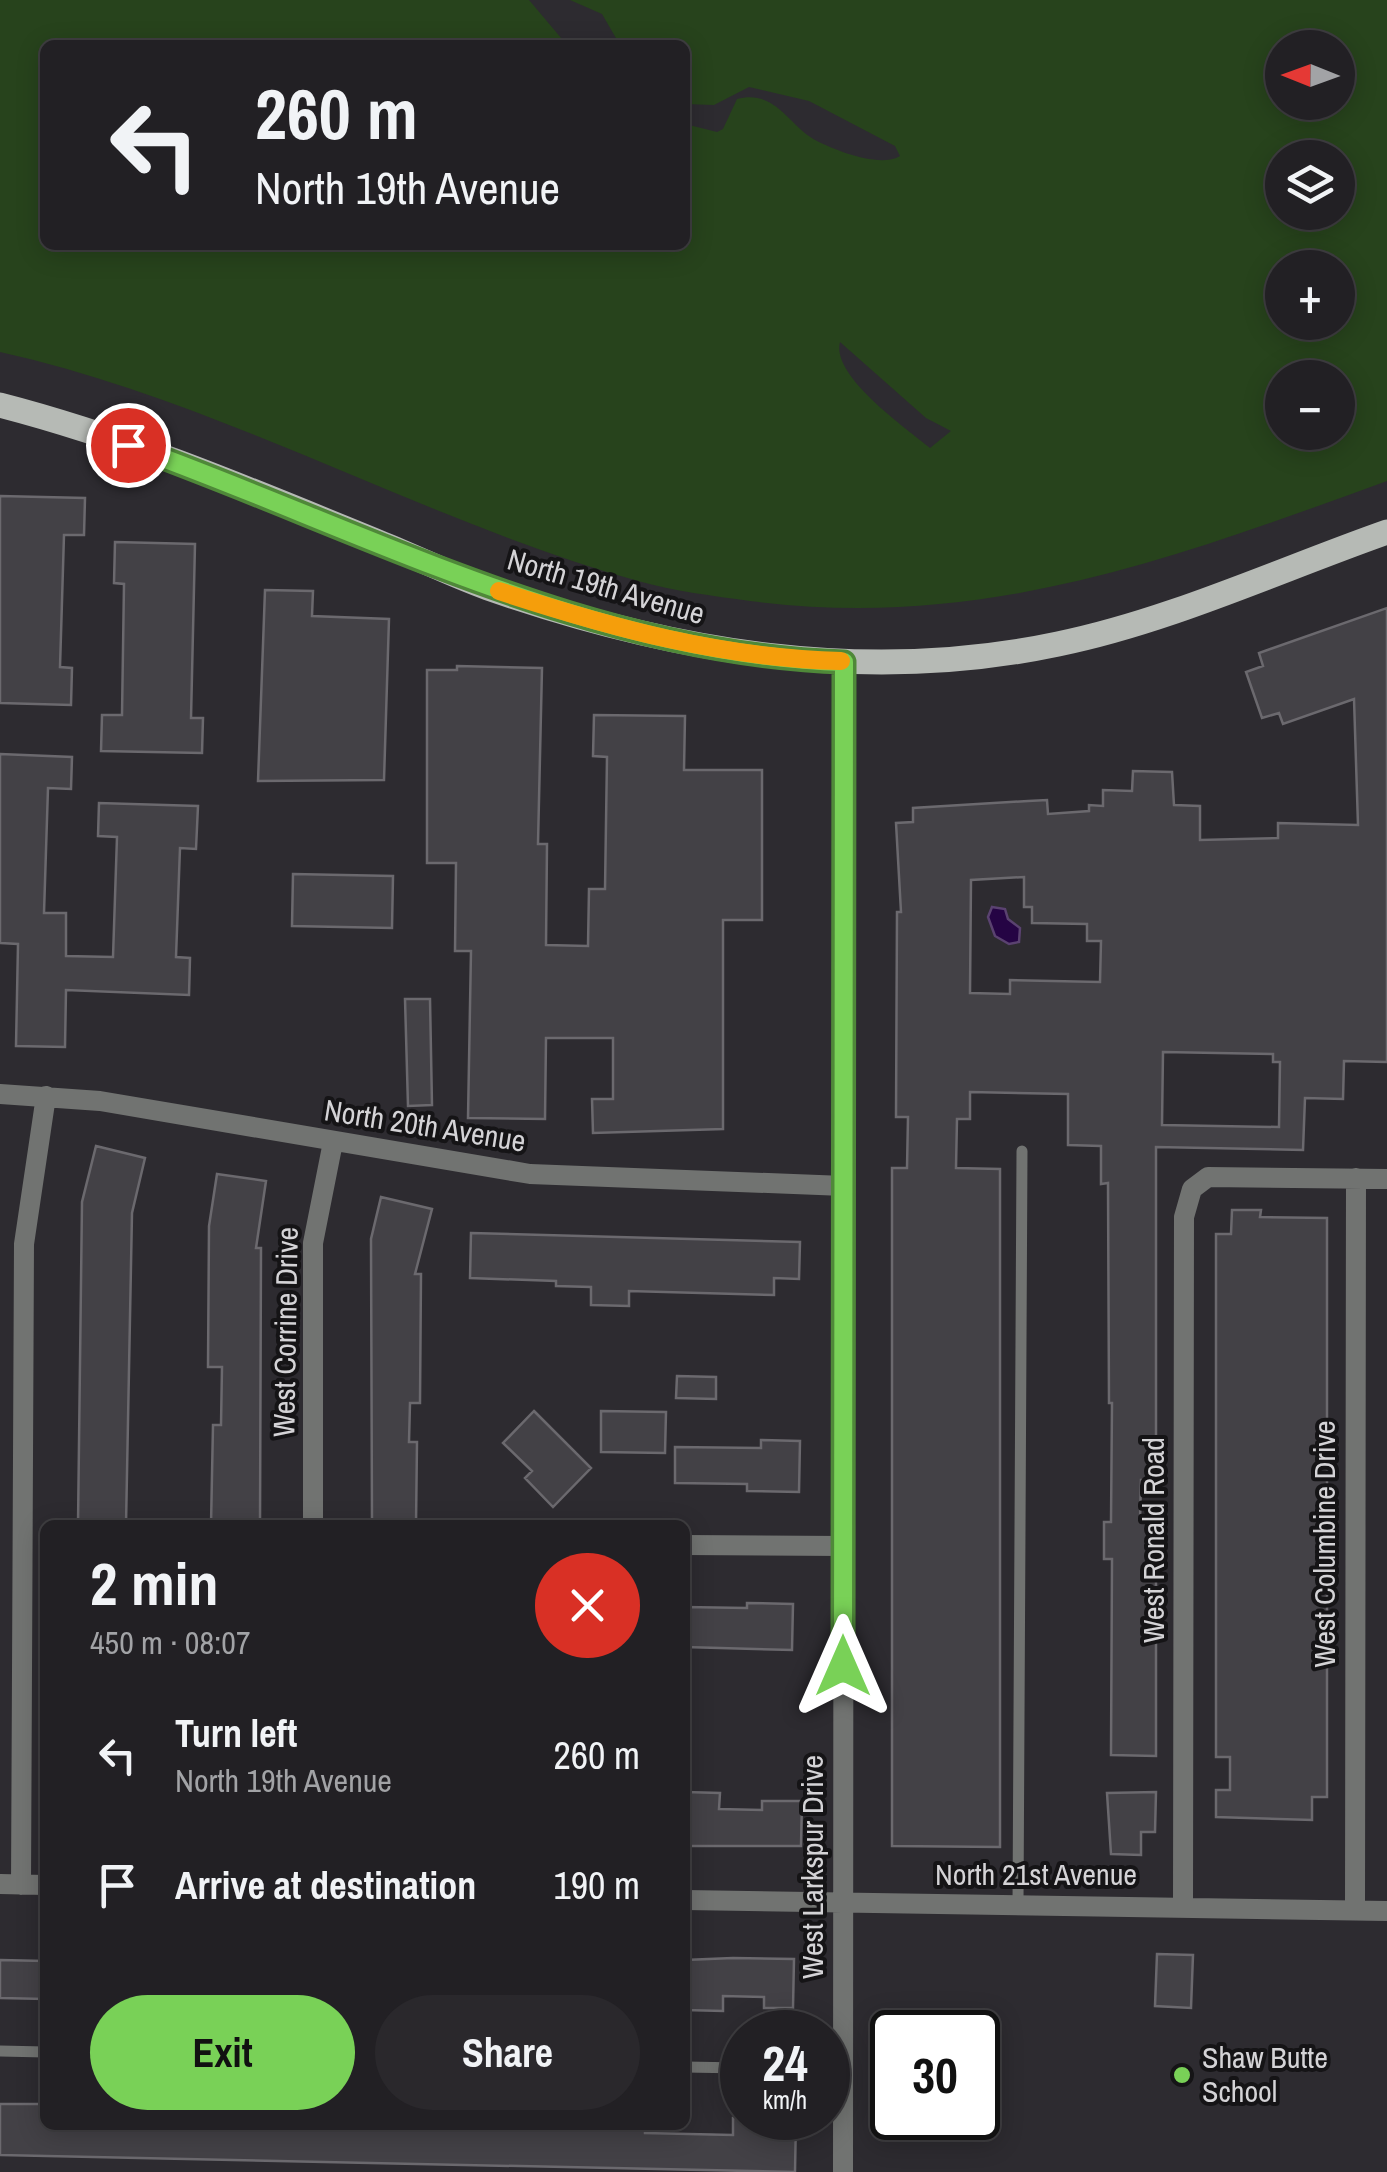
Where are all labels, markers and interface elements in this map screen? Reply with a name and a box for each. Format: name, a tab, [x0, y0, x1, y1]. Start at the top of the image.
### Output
north arrow	[1265, 30, 1355, 120]
map controls	[1265, 30, 1355, 450]
text: 260 m	[255, 67, 418, 161]
icon: left	[90, 80, 220, 210]
button: layers	[1265, 140, 1355, 230]
text: North 19th Avenue	[255, 157, 560, 218]
button: +	[1265, 250, 1355, 340]
button: −	[1265, 360, 1355, 450]
pin	[86, 403, 171, 488]
icon: arrive	[101, 418, 156, 473]
street label: North 19th Avenue	[503, 539, 710, 633]
street label: North 20th Avenue	[322, 1089, 529, 1161]
street label: West Corrine Drive	[263, 1227, 307, 1437]
street label: West Columbine Drive	[1304, 1420, 1344, 1668]
street label: West Ronald Road	[1133, 1437, 1173, 1643]
text: 2 min	[90, 1543, 219, 1624]
button: close	[535, 1553, 640, 1658]
position arrow	[791, 1614, 895, 1718]
text: 450 m · 08:07	[90, 1621, 250, 1664]
text: Turn left	[175, 1708, 297, 1759]
icon: left	[90, 1728, 145, 1783]
text: 260 m	[553, 1730, 640, 1781]
street label: West Larkspur Drive	[792, 1755, 832, 1979]
text: North 19th Avenue	[175, 1759, 392, 1802]
street label: North 21st Avenue	[935, 1854, 1137, 1894]
icon: arrive	[90, 1858, 145, 1913]
text: Arrive at destination	[175, 1860, 476, 1911]
text: 190 m	[553, 1860, 640, 1911]
button: Exit	[90, 1995, 355, 2110]
button: Share	[375, 1995, 640, 2110]
speed limit sign: 30	[870, 2010, 1000, 2140]
text: 24	[762, 2029, 808, 2097]
place label: Shaw Butte School	[1202, 2037, 1328, 2111]
marker: Shaw Butte School	[1171, 2064, 1193, 2086]
text: km/h	[763, 2083, 807, 2117]

